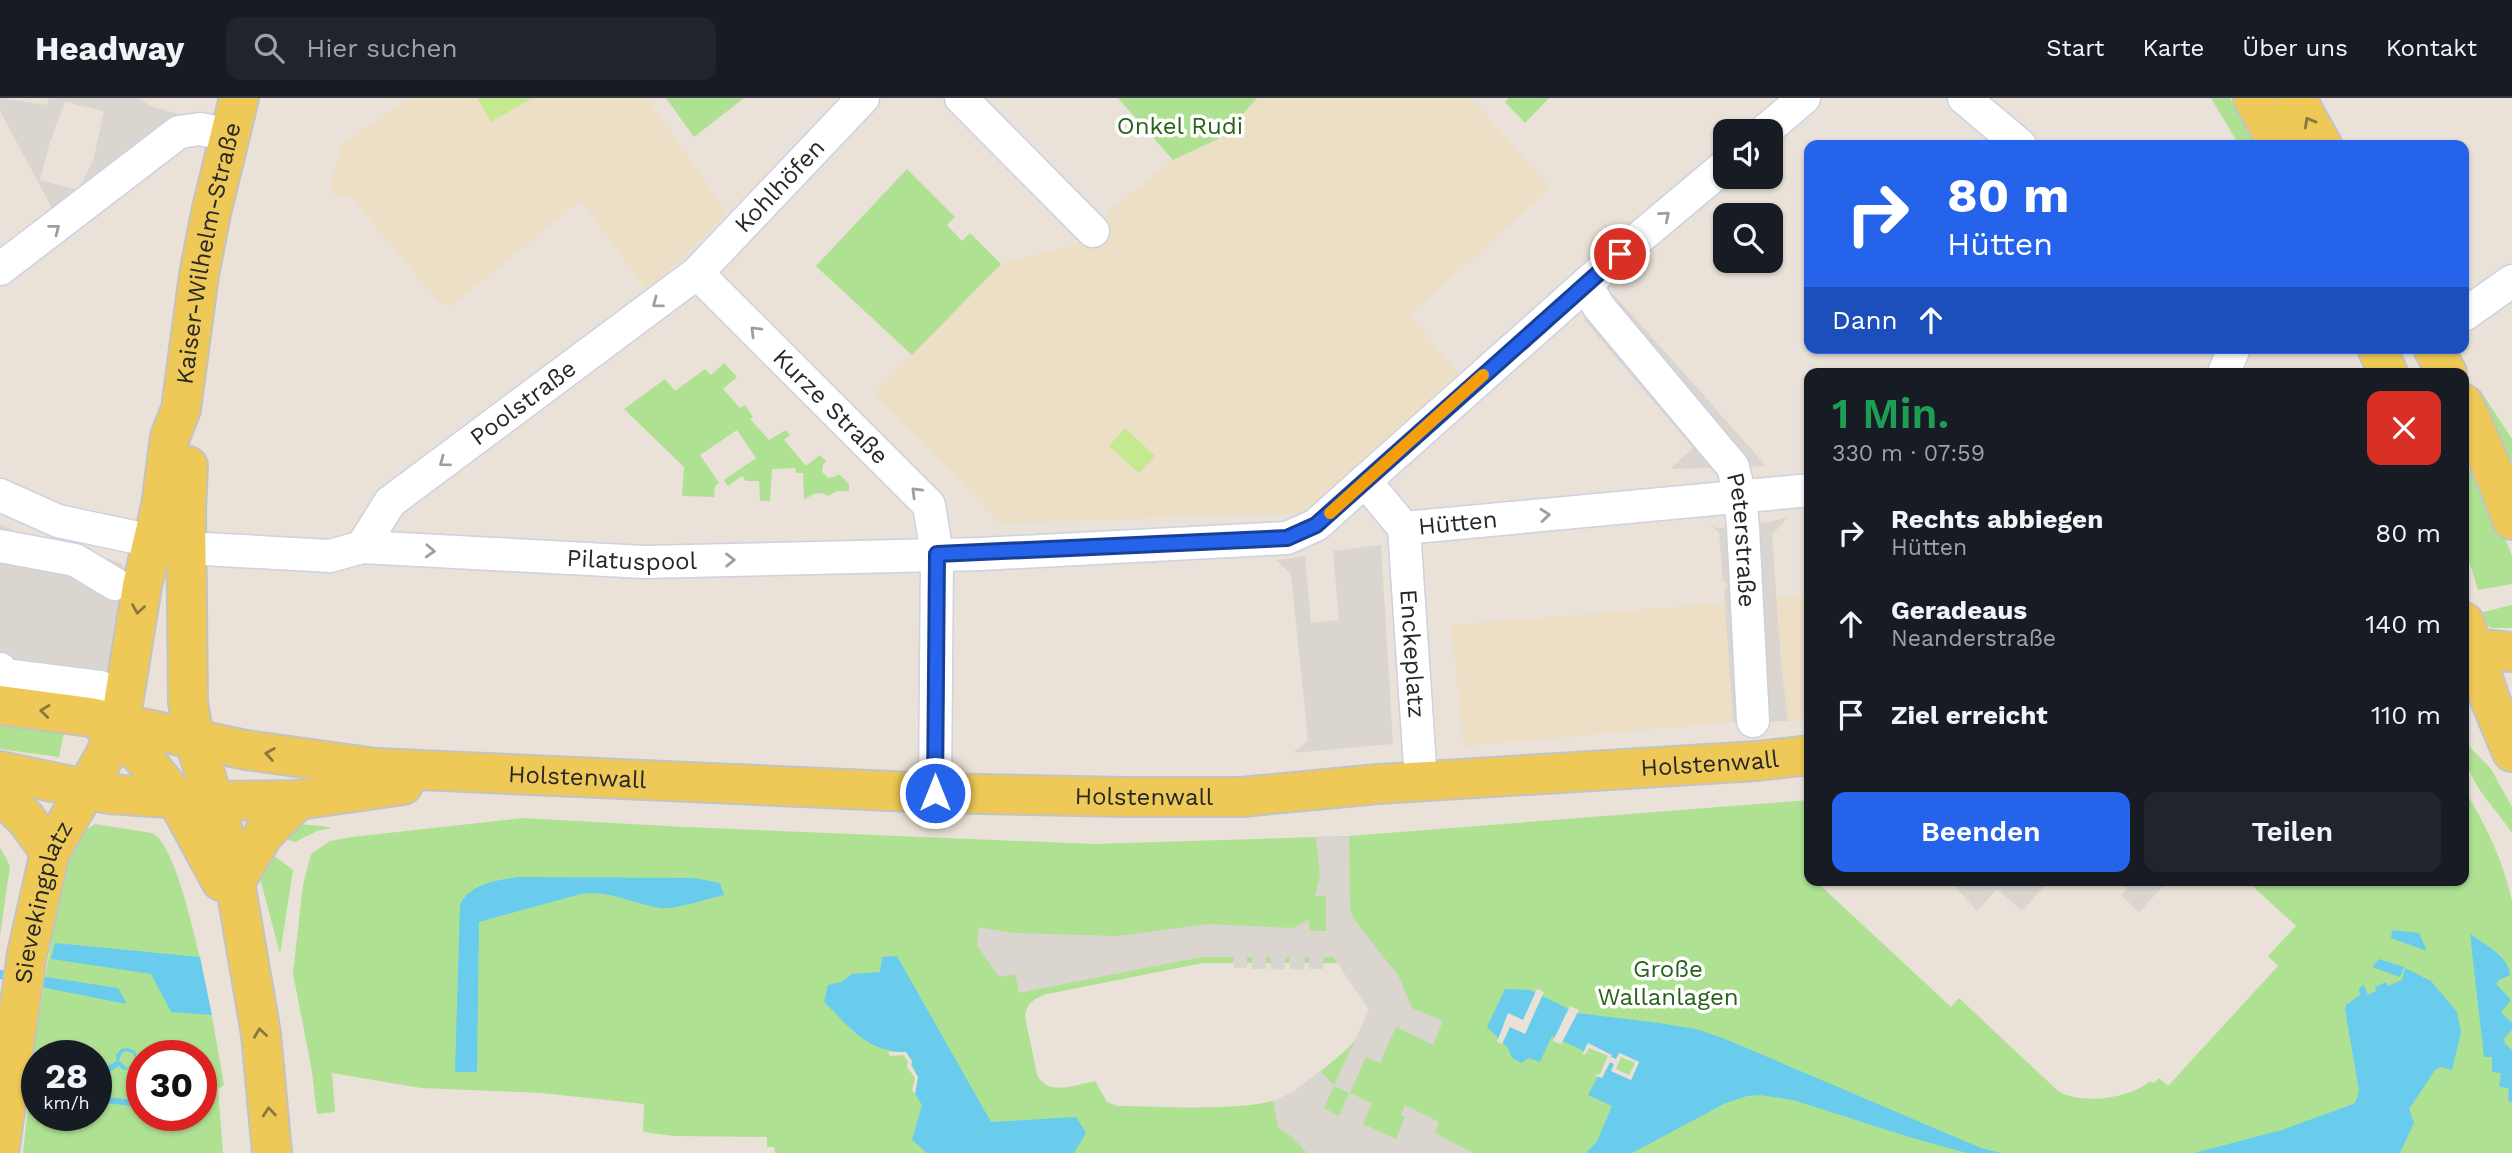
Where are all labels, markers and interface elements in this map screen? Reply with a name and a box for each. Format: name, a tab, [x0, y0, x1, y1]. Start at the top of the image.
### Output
search box	[226, 17, 716, 80]
text: Headway	[35, 29, 184, 68]
icon: search	[250, 29, 288, 67]
text: Hier suchen	[306, 33, 458, 63]
text: Start	[2046, 34, 2104, 62]
text: Karte	[2142, 34, 2204, 62]
text: Über uns	[2242, 34, 2348, 62]
text: Kontakt	[2386, 34, 2477, 62]
park label: Onkel Rudi	[1117, 112, 1243, 140]
one-way arrow	[2304, 116, 2317, 129]
map controls	[1713, 119, 1783, 273]
button: sound	[1713, 119, 1783, 189]
street label: Kaiser-Wilhelm-Straße	[170, 120, 247, 386]
street label: Kohlhöfen	[729, 133, 830, 238]
text: 80 m	[1947, 166, 2069, 224]
icon: right	[1832, 168, 1923, 259]
button: search	[1713, 203, 1783, 273]
one-way arrow	[1657, 212, 1670, 224]
one-way arrow	[47, 224, 60, 237]
pin	[1590, 224, 1650, 284]
text: Hütten	[1947, 225, 2053, 263]
icon: arrive	[1601, 235, 1639, 273]
one-way arrow	[652, 295, 665, 307]
icon: ahead	[1912, 301, 1950, 339]
text: Dann	[1832, 305, 1898, 335]
one-way arrow	[751, 326, 764, 339]
street label: Kurze Straße	[767, 343, 894, 470]
street label: Poolstraße	[465, 354, 582, 451]
text: 1 Min.	[1832, 389, 1949, 438]
button: close	[2367, 391, 2441, 465]
text: 330 m · 07:59	[1832, 440, 1985, 467]
one-way arrow	[440, 453, 452, 466]
street label: Peterstraße	[1721, 469, 1761, 608]
one-way arrow	[911, 487, 924, 500]
text: Rechts abbiegen	[1891, 504, 2103, 534]
street label: Hütten	[1417, 505, 1499, 541]
one-way arrow	[1539, 507, 1551, 522]
icon: right	[1832, 514, 1870, 552]
text: 80 m	[2375, 518, 2441, 548]
text: Hütten	[1891, 534, 1967, 561]
one-way arrow	[425, 543, 436, 558]
street label: Pilatuspool	[566, 544, 698, 576]
one-way arrow	[725, 552, 736, 567]
street label: Enckeplatz	[1394, 588, 1431, 719]
text: Geradeaus	[1891, 595, 2027, 625]
one-way arrow	[131, 603, 146, 615]
icon: ahead	[1832, 605, 1870, 643]
text: 140 m	[2365, 609, 2441, 639]
text: Neanderstraße	[1891, 625, 2056, 652]
icon: arrive	[1832, 696, 1870, 734]
text: Ziel erreicht	[1891, 700, 2048, 730]
text: 110 m	[2371, 700, 2441, 730]
one-way arrow	[39, 704, 51, 719]
street label: Holstenwall	[1640, 745, 1781, 782]
one-way arrow	[264, 747, 276, 762]
position arrow	[898, 756, 972, 830]
street label: Holstenwall	[507, 760, 648, 794]
street label: Holstenwall	[1074, 782, 1214, 811]
button: Beenden	[1832, 792, 2130, 872]
button: Teilen	[2144, 792, 2441, 872]
street label: Sievekingplatz	[9, 816, 79, 985]
park label: Große Wallanlagen	[1597, 955, 1739, 1011]
one-way arrow	[253, 1027, 268, 1039]
speed limit sign: 30	[126, 1040, 217, 1131]
text: 28	[45, 1055, 88, 1097]
text: km/h	[43, 1092, 90, 1113]
one-way arrow	[262, 1106, 277, 1117]

